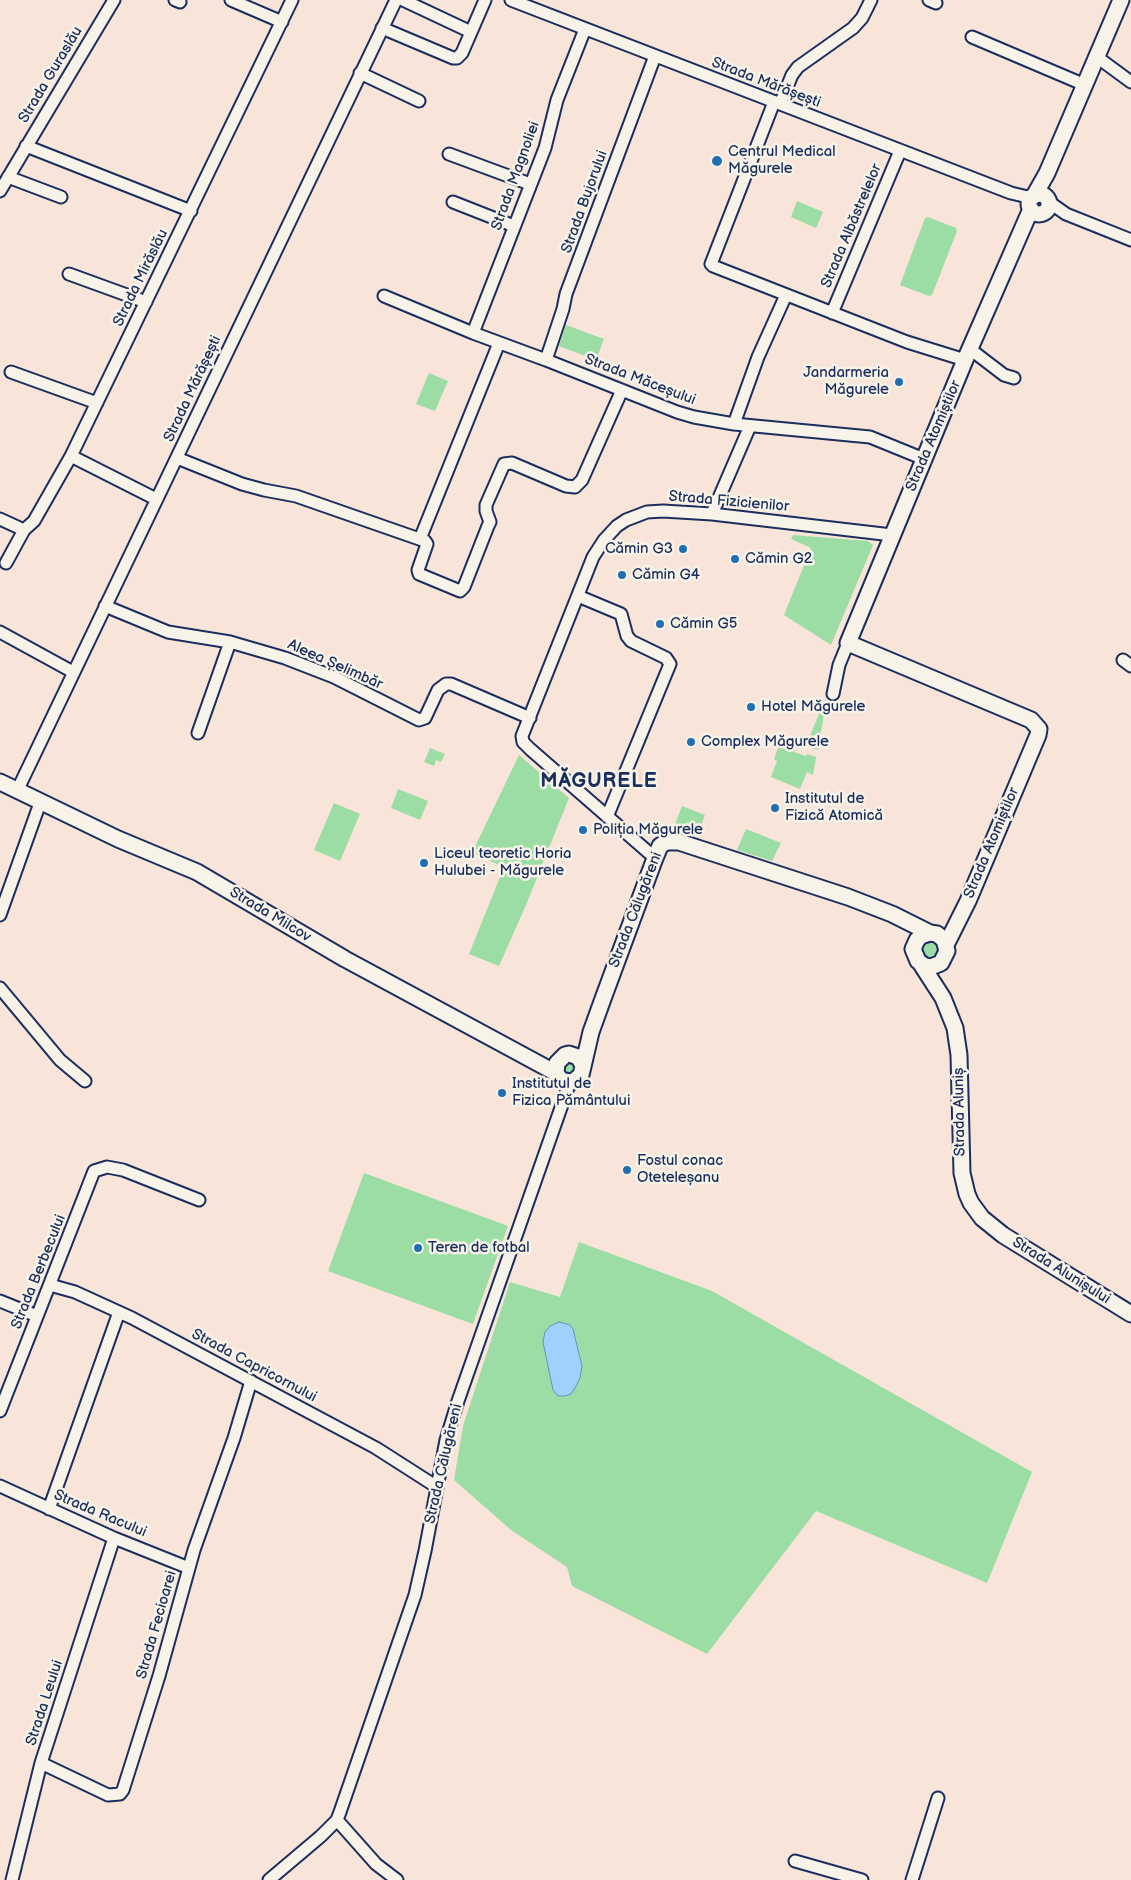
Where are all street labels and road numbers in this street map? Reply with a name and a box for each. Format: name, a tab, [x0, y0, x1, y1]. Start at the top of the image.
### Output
street label: Strada Guraslău	[15, 24, 87, 126]
street label: Strada Mărășești	[709, 54, 823, 112]
street label: Strada Magnoliei	[488, 119, 544, 233]
street label: Strada Bujorului	[558, 148, 612, 256]
street label: Strada Albăstrelelor	[818, 161, 886, 291]
street label: Strada Mirăslău	[110, 226, 172, 330]
street label: Strada Mărășești	[160, 333, 226, 445]
street label: Strada Măceșului	[582, 351, 698, 409]
street label: Strada Atomiștilor	[902, 378, 966, 494]
street label: Strada Fizicienilor	[668, 488, 790, 516]
street label: Aleea Șelimbăr	[285, 636, 385, 694]
street label: Strada Atomiștilor	[960, 785, 1024, 901]
street label: Strada Călugăreni	[606, 850, 666, 970]
street label: Strada Milcov	[226, 884, 314, 946]
street label: Strada Aluniș	[950, 1068, 970, 1156]
street label: Strada Berbecului	[8, 1212, 70, 1332]
street label: Strada Alunișului	[1009, 1234, 1113, 1308]
street label: Strada Capricornului	[188, 1325, 320, 1407]
street label: Strada Călugăreni	[421, 1402, 467, 1526]
street label: Strada Racului	[51, 1486, 149, 1542]
street label: Strada Fecioarei	[133, 1569, 181, 1681]
street label: Strada Leului	[23, 1658, 67, 1748]

